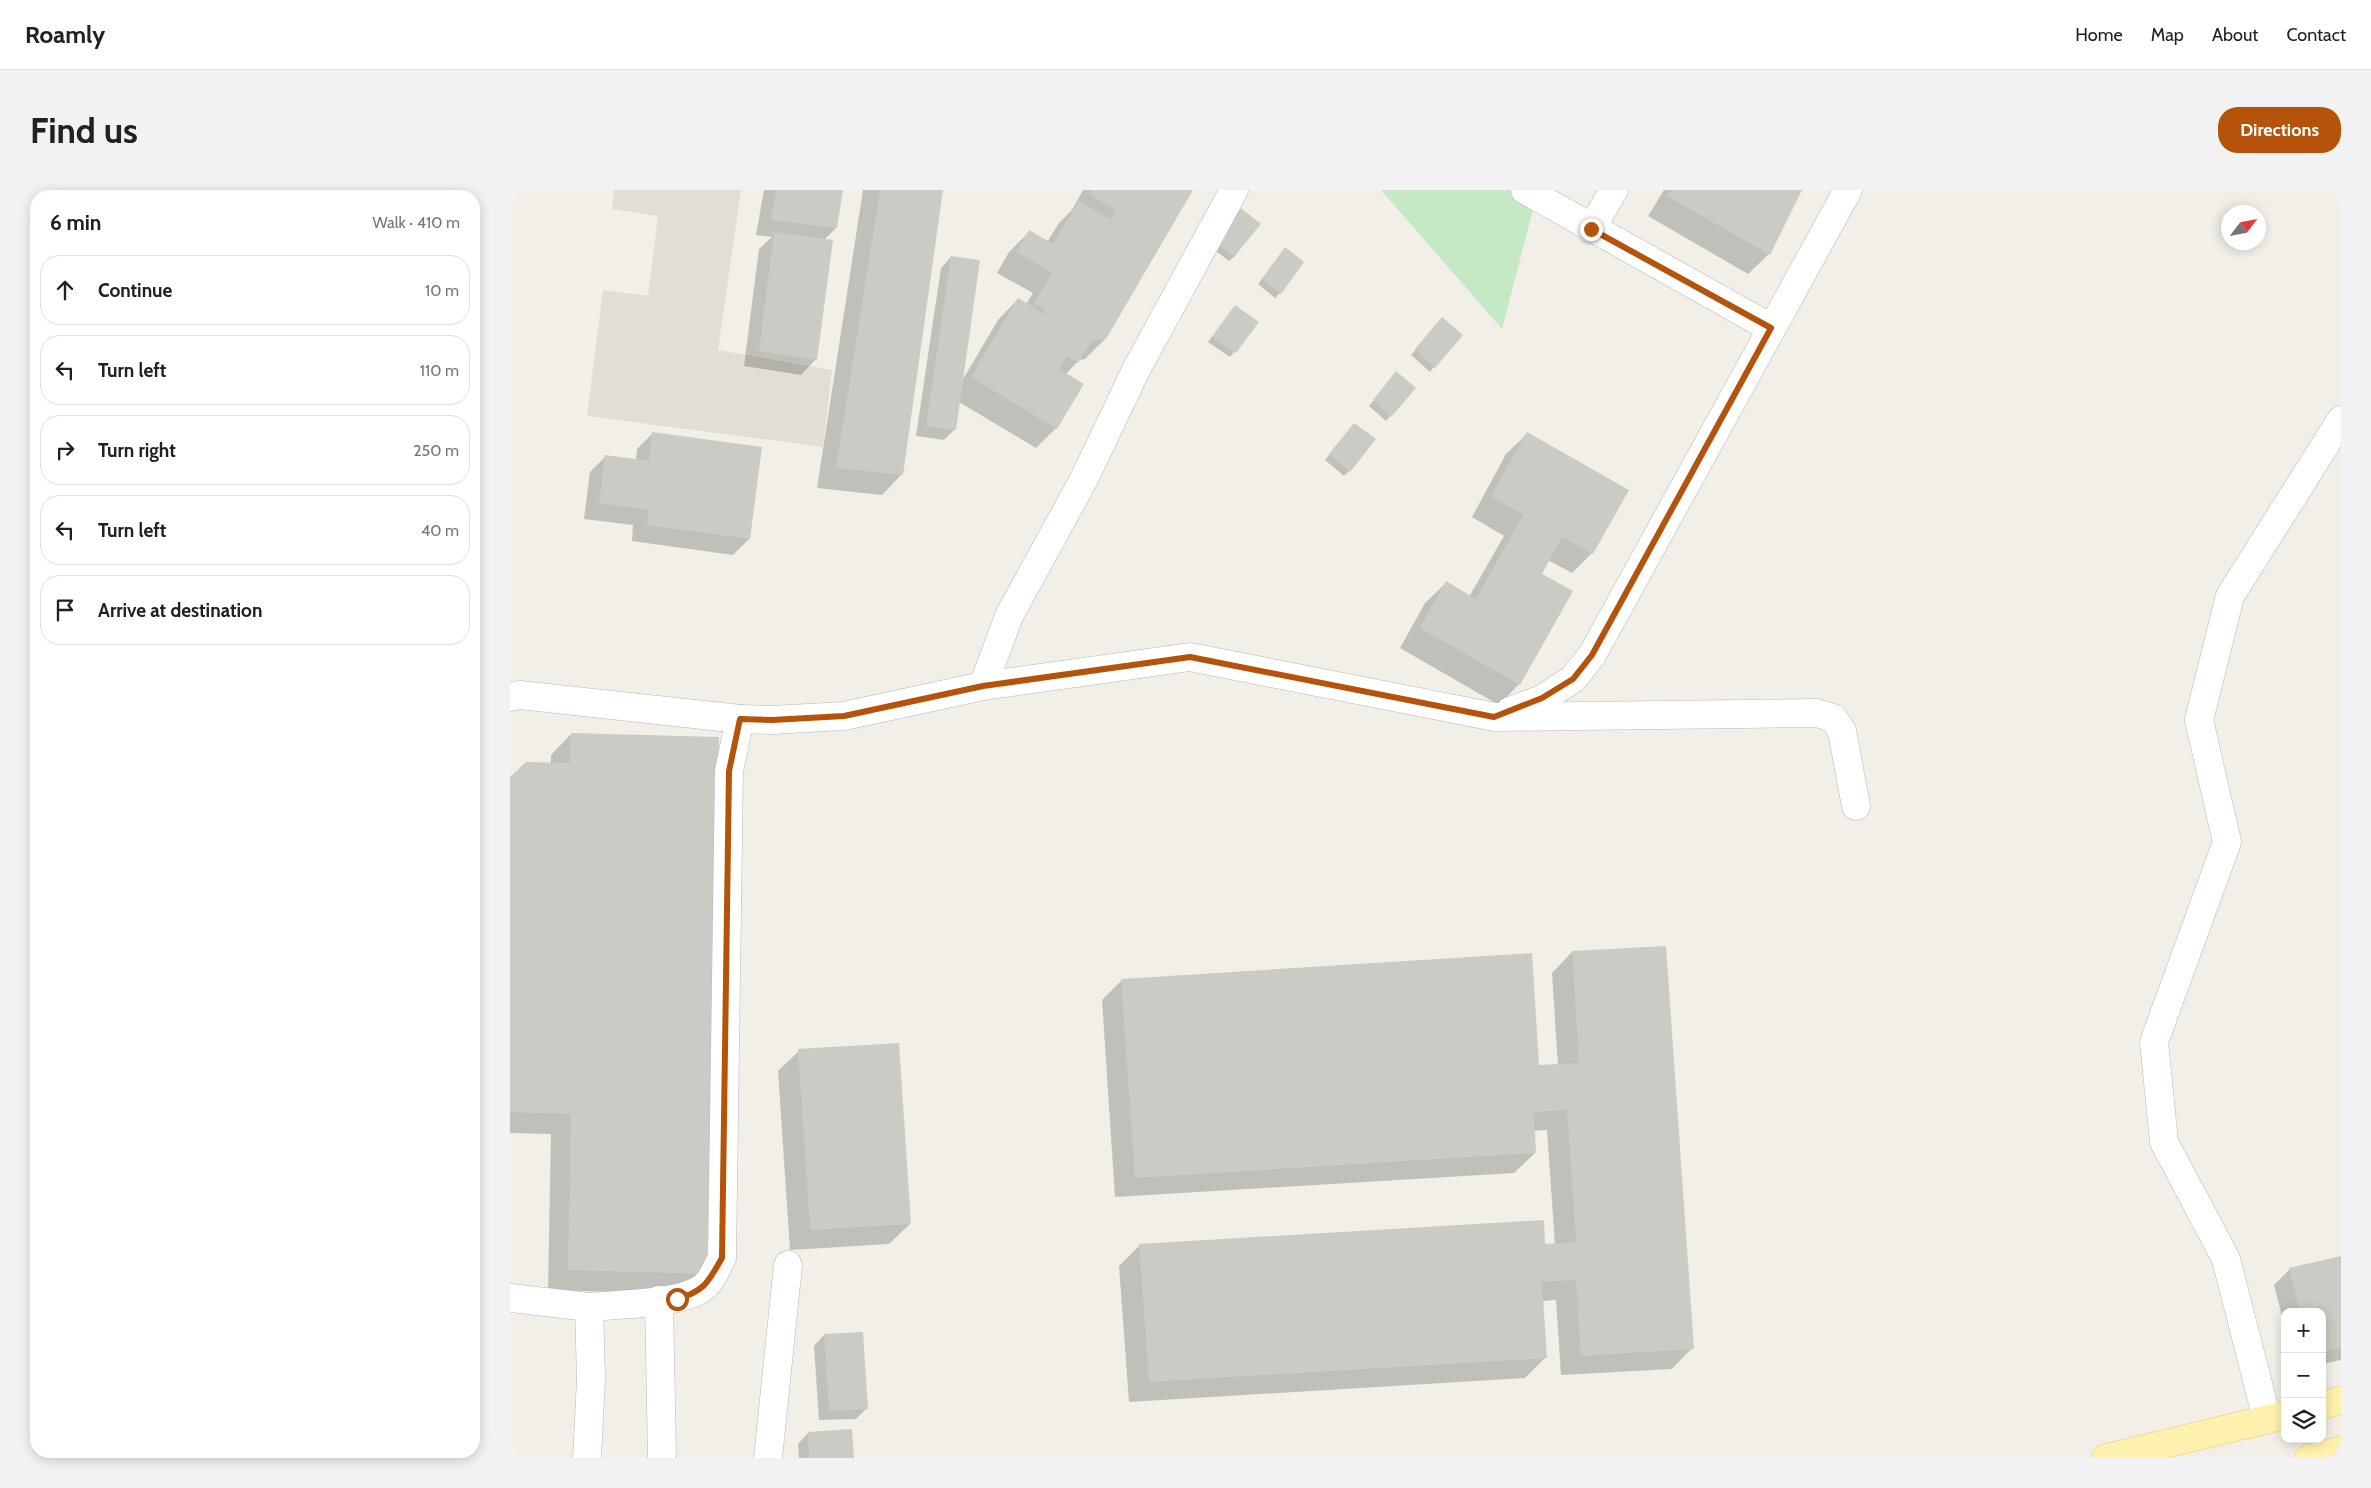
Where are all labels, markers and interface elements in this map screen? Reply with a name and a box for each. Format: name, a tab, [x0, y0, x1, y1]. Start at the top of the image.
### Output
text: Roamly	[25, 20, 105, 49]
text: Home	[2075, 24, 2123, 46]
text: Map	[2151, 24, 2184, 46]
text: About	[2212, 24, 2258, 46]
text: Contact	[2286, 24, 2346, 46]
button: Directions	[2218, 107, 2341, 153]
text: Find us	[30, 109, 138, 152]
north arrow	[2221, 205, 2266, 250]
text: 6 min	[50, 210, 101, 235]
text: Walk · 410 m	[373, 213, 460, 232]
route end	[1580, 218, 1603, 241]
icon: ahead	[51, 276, 79, 304]
text: Continue	[98, 279, 172, 302]
text: 10 m	[425, 281, 459, 300]
icon: left	[51, 356, 79, 384]
text: Turn left	[98, 359, 166, 382]
text: 110 m	[420, 361, 459, 380]
icon: right	[51, 436, 79, 464]
text: Turn right	[98, 439, 176, 462]
text: 250 m	[413, 441, 459, 460]
icon: left	[51, 516, 79, 544]
text: Turn left	[98, 519, 166, 542]
text: 40 m	[421, 521, 459, 540]
icon: arrive	[51, 596, 79, 624]
text: Arrive at destination	[98, 599, 262, 622]
route start	[666, 1288, 689, 1311]
map controls	[2281, 1308, 2326, 1443]
button: +	[2281, 1308, 2326, 1353]
button: −	[2281, 1353, 2326, 1398]
button: layers	[2281, 1398, 2326, 1443]

